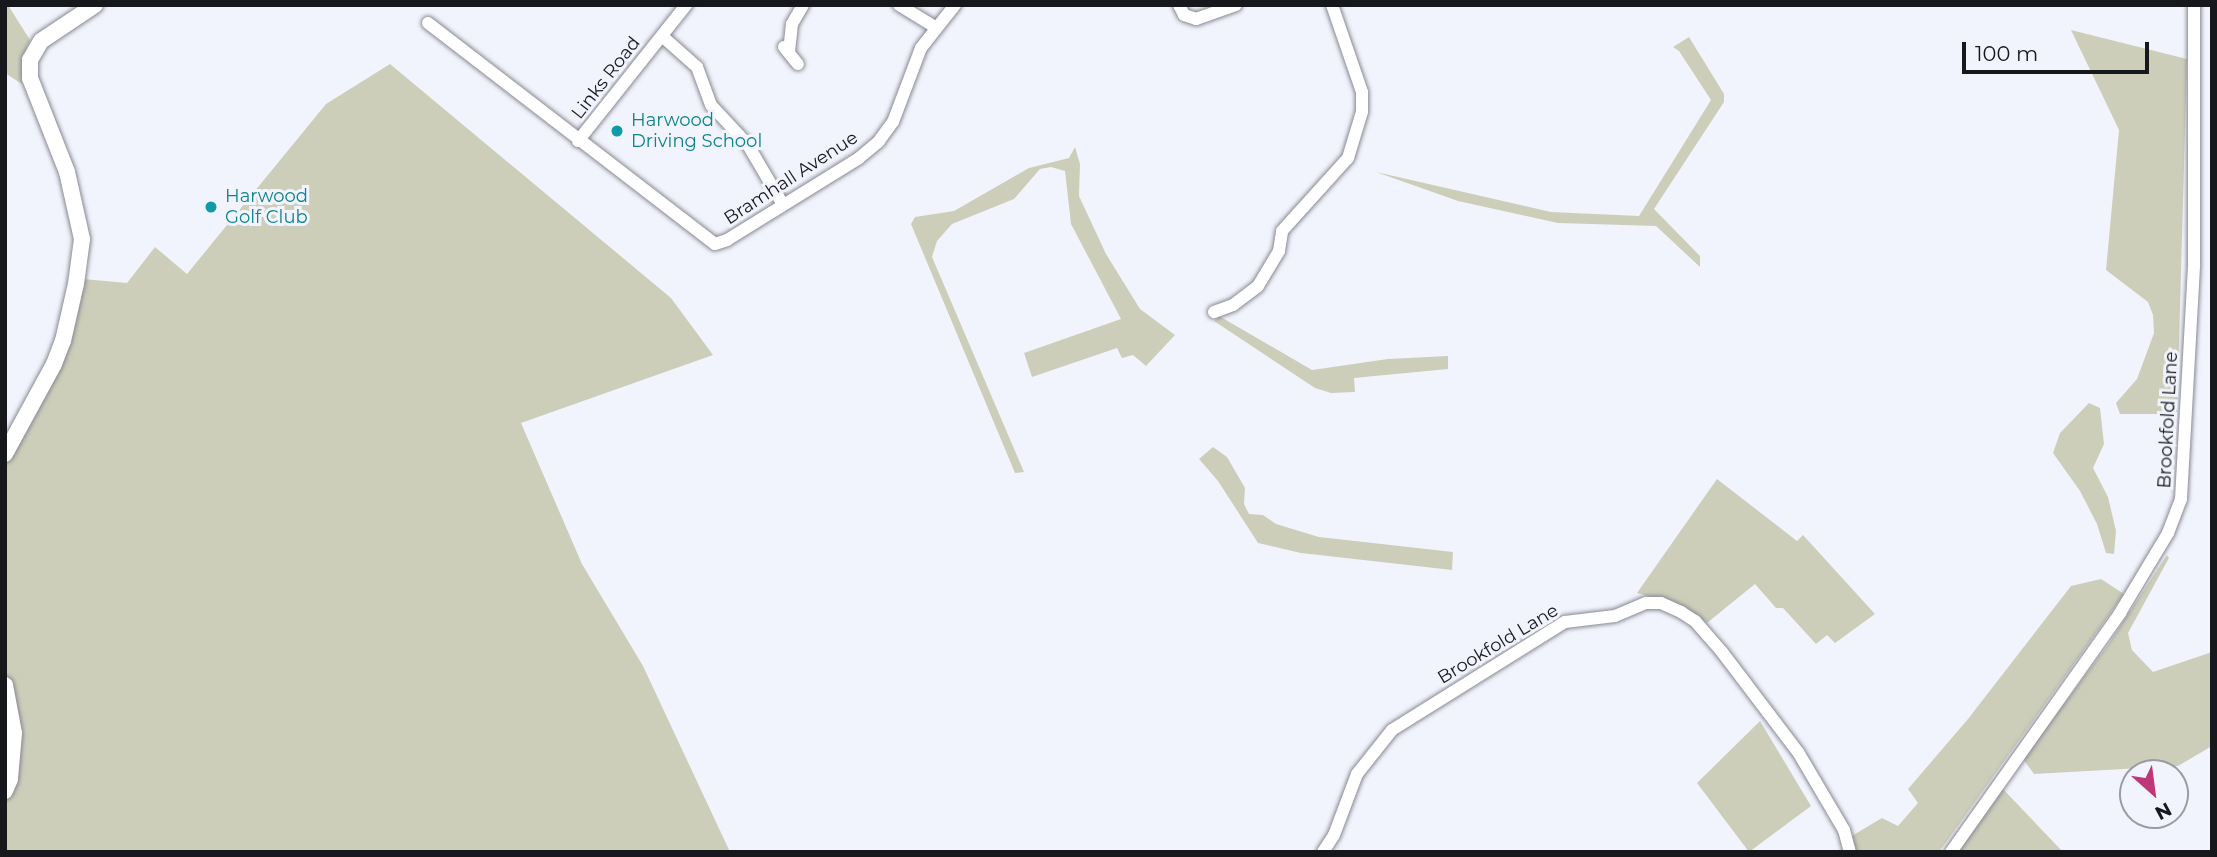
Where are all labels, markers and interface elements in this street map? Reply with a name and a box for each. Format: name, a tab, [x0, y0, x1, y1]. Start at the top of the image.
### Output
scale bar	[1965, 28, 2152, 72]
street label: Links Road	[567, 32, 645, 124]
text: 100 m	[1975, 41, 2038, 66]
place label: Harwood Driving School	[631, 110, 762, 152]
marker: Harwood Driving School	[609, 123, 625, 139]
street label: Bramhall Avenue	[720, 127, 862, 229]
place label: Harwood Golf Club	[225, 186, 308, 228]
marker: Harwood Golf Club	[203, 199, 219, 215]
street label: Brookfold Lane	[2154, 351, 2182, 489]
street label: Brookfold Lane	[1434, 599, 1562, 689]
north arrow	[2119, 759, 2189, 829]
text: N	[2151, 797, 2175, 825]

